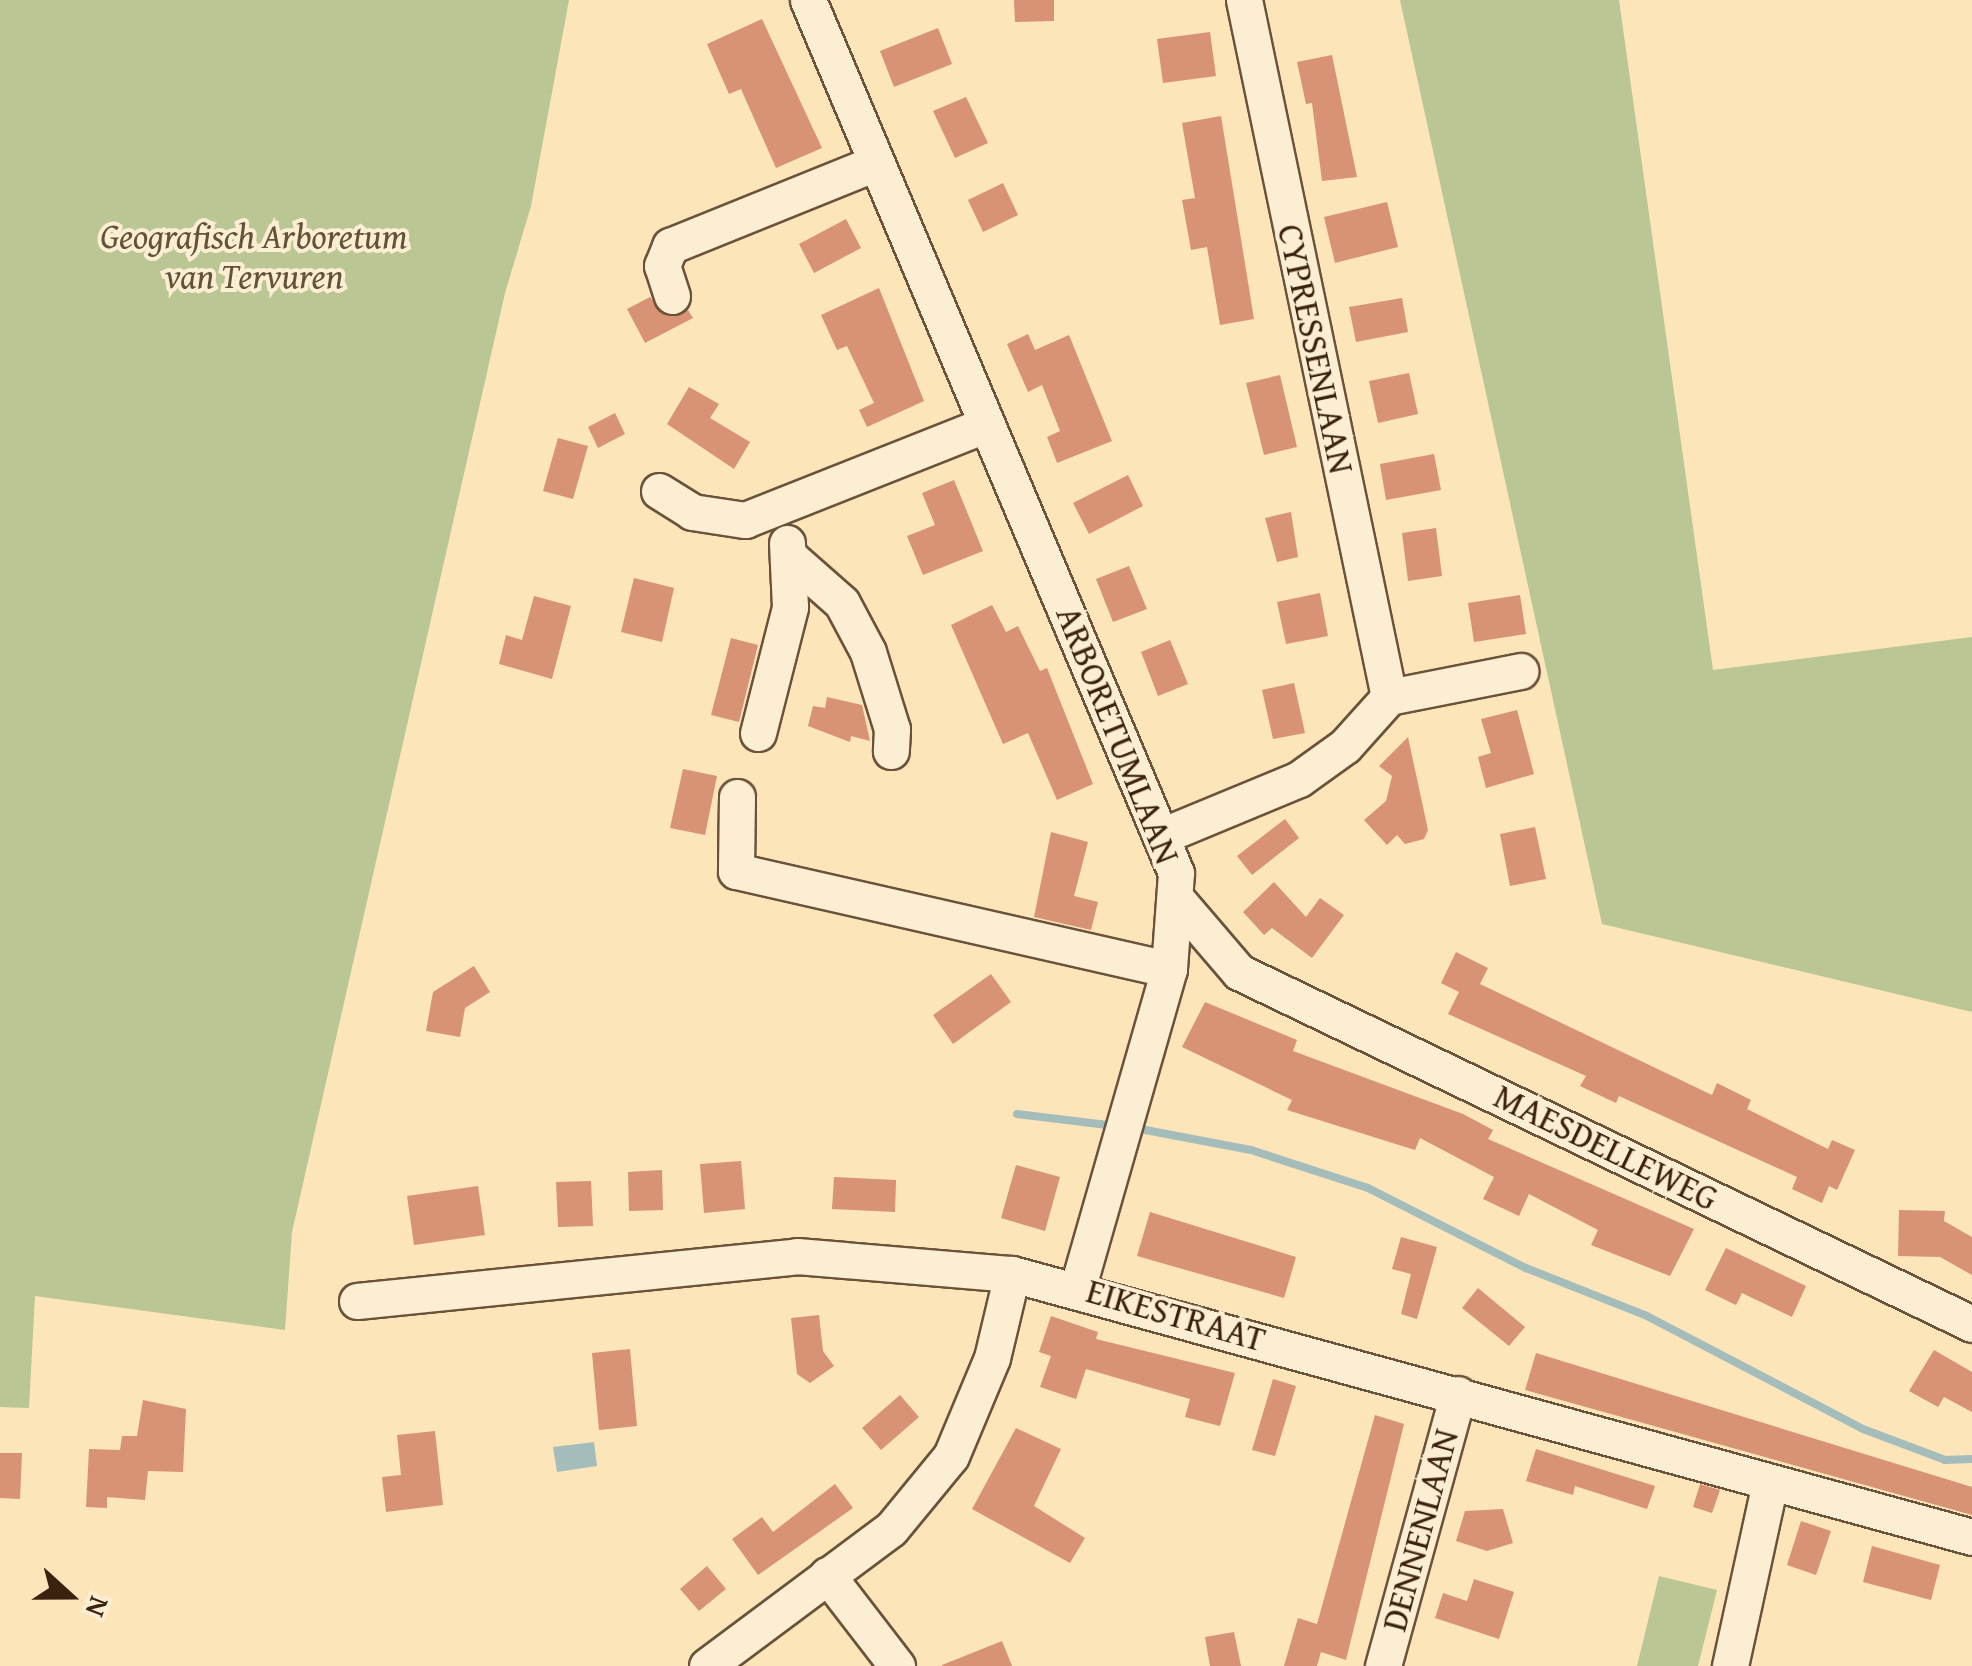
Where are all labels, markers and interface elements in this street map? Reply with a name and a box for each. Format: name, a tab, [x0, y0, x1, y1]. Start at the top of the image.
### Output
park label: Geografisch Arboretum van Tervuren	[100, 215, 408, 297]
street label: CYPRESSENLAAN	[1269, 220, 1363, 478]
street label: ARBORETUMLAAN	[1047, 600, 1189, 870]
street label: MAESDELLEWEG	[1487, 1075, 1725, 1219]
street label: EIKESTRAAT	[1082, 1269, 1270, 1361]
street label: DENNENLAAN	[1373, 1424, 1467, 1636]
north arrow	[20, 1546, 120, 1646]
text: N	[76, 1591, 121, 1623]

